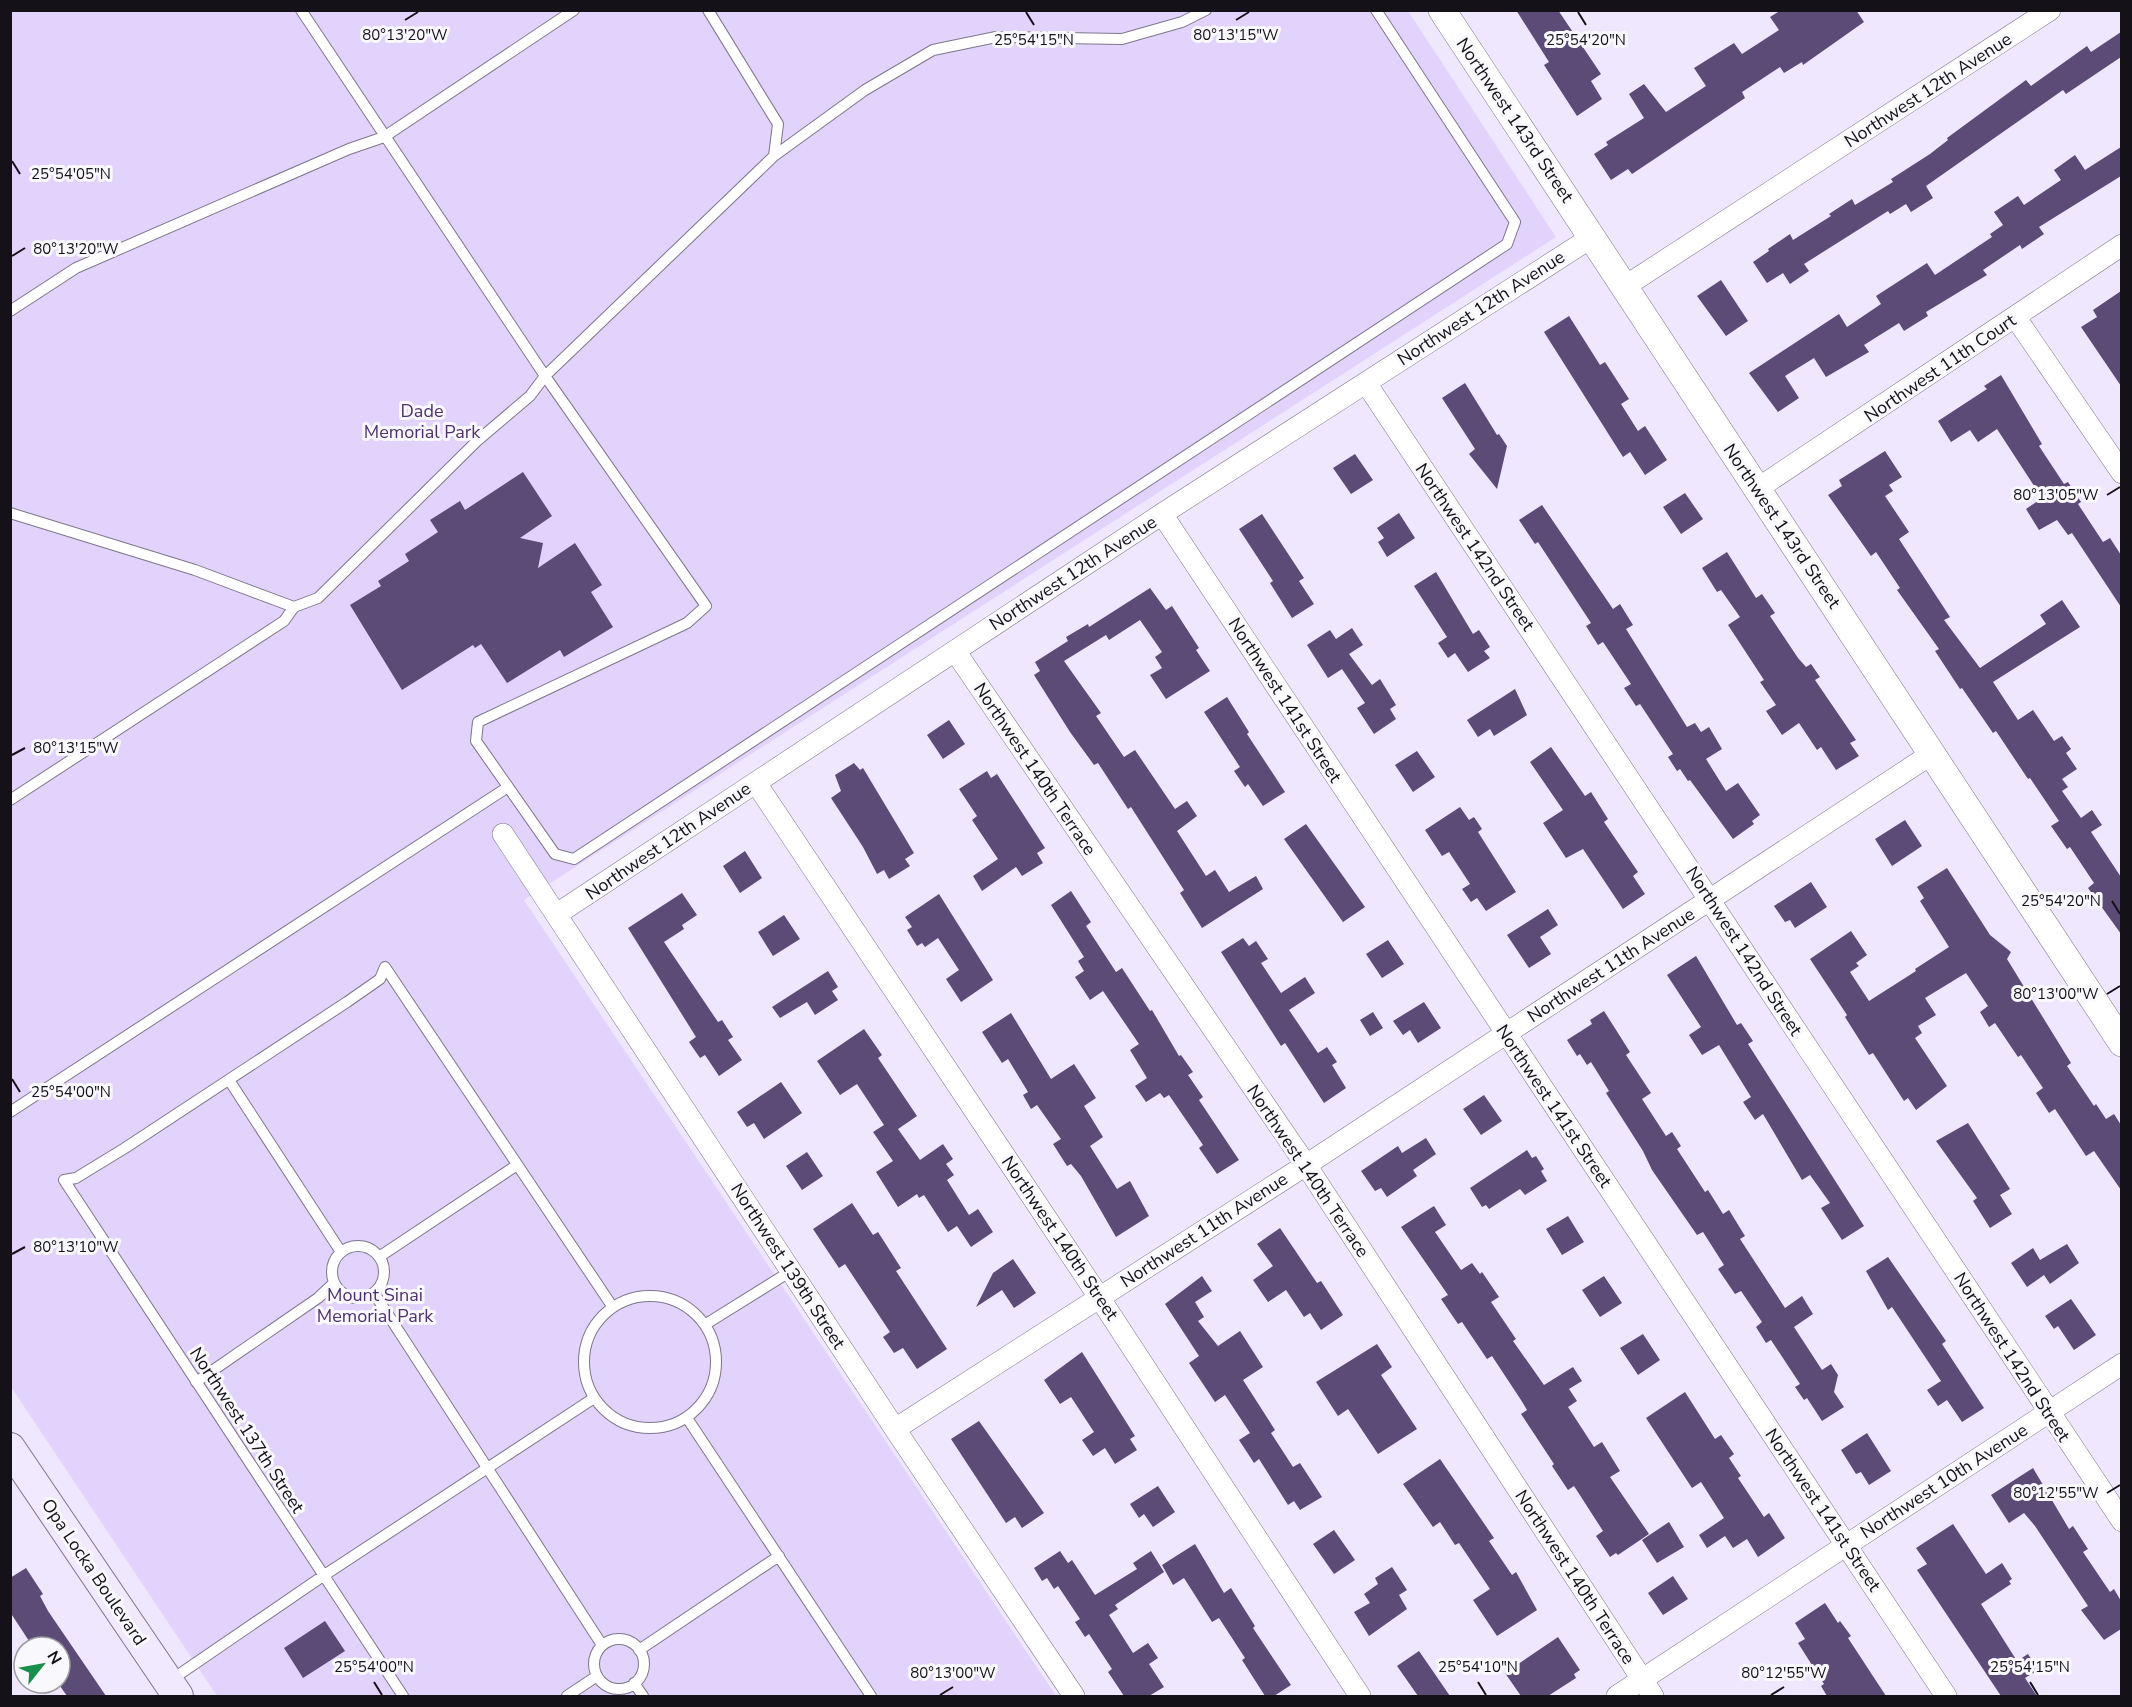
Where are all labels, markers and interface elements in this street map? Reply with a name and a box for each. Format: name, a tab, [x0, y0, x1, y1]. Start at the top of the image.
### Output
text: 80°13'20"W	[362, 25, 448, 45]
text: 80°13'15"W	[1193, 25, 1279, 45]
street label: Northwest 12th Avenue	[1840, 27, 2016, 153]
text: 25°54'15"N	[994, 30, 1074, 50]
text: 25°54'20"N	[1546, 30, 1626, 50]
street label: Northwest 143rd Street	[1451, 33, 1580, 208]
text: 25°54'05"N	[31, 164, 111, 184]
text: 80°13'20"W	[33, 239, 119, 259]
street label: Northwest 12th Avenue	[1393, 245, 1569, 371]
street label: Northwest 11th Court	[1859, 308, 2021, 428]
park label: Dade Memorial Park	[364, 399, 481, 444]
street label: Northwest 143rd Street	[1718, 439, 1847, 614]
street label: Northwest 142nd Street	[1410, 458, 1541, 636]
text: 80°13'05"W	[2013, 485, 2099, 505]
street label: Northwest 12th Avenue	[985, 510, 1161, 636]
street label: Northwest 141st Street	[1223, 613, 1348, 788]
street label: Northwest 140th Terrace	[968, 678, 1102, 860]
text: 80°13'15"W	[33, 738, 119, 758]
street label: Northwest 12th Avenue	[581, 777, 755, 905]
street label: Northwest 142nd Street	[1680, 862, 1808, 1041]
text: 25°54'20"N	[2021, 891, 2101, 911]
street label: Northwest 11th Avenue	[1523, 902, 1699, 1028]
text: 80°13'00"W	[2013, 984, 2099, 1004]
street label: Northwest 141st Street	[1490, 1020, 1618, 1193]
street label: Northwest 140th Terrace	[1241, 1080, 1375, 1262]
text: 25°54'00"N	[31, 1082, 111, 1102]
street label: Northwest 140th Street	[996, 1151, 1124, 1325]
street label: Northwest 11th Avenue	[1116, 1167, 1292, 1293]
street label: Northwest 139th Street	[725, 1178, 851, 1354]
text: 80°13'10"W	[33, 1237, 119, 1257]
street label: Northwest 142nd Street	[1948, 1268, 2076, 1447]
park label: Mount Sinai Memorial Park	[317, 1283, 434, 1328]
street label: Northwest 137th Street	[184, 1342, 310, 1518]
street label: Northwest 10th Avenue	[1856, 1418, 2032, 1544]
street label: Northwest 141st Street	[1759, 1424, 1887, 1597]
text: 80°12'55"W	[2013, 1483, 2099, 1503]
street label: Northwest 140th Terrace	[1510, 1485, 1640, 1669]
street label: Opa Locka Boulevard	[36, 1494, 152, 1650]
north arrow	[12, 1635, 72, 1695]
text: N	[41, 1647, 67, 1669]
text: 25°54'00"N	[334, 1657, 414, 1677]
text: 25°54'10"N	[1438, 1657, 1518, 1677]
text: 25°54'15"N	[1990, 1657, 2070, 1677]
text: 80°13'00"W	[910, 1663, 996, 1683]
text: 80°12'55"W	[1741, 1663, 1827, 1683]

